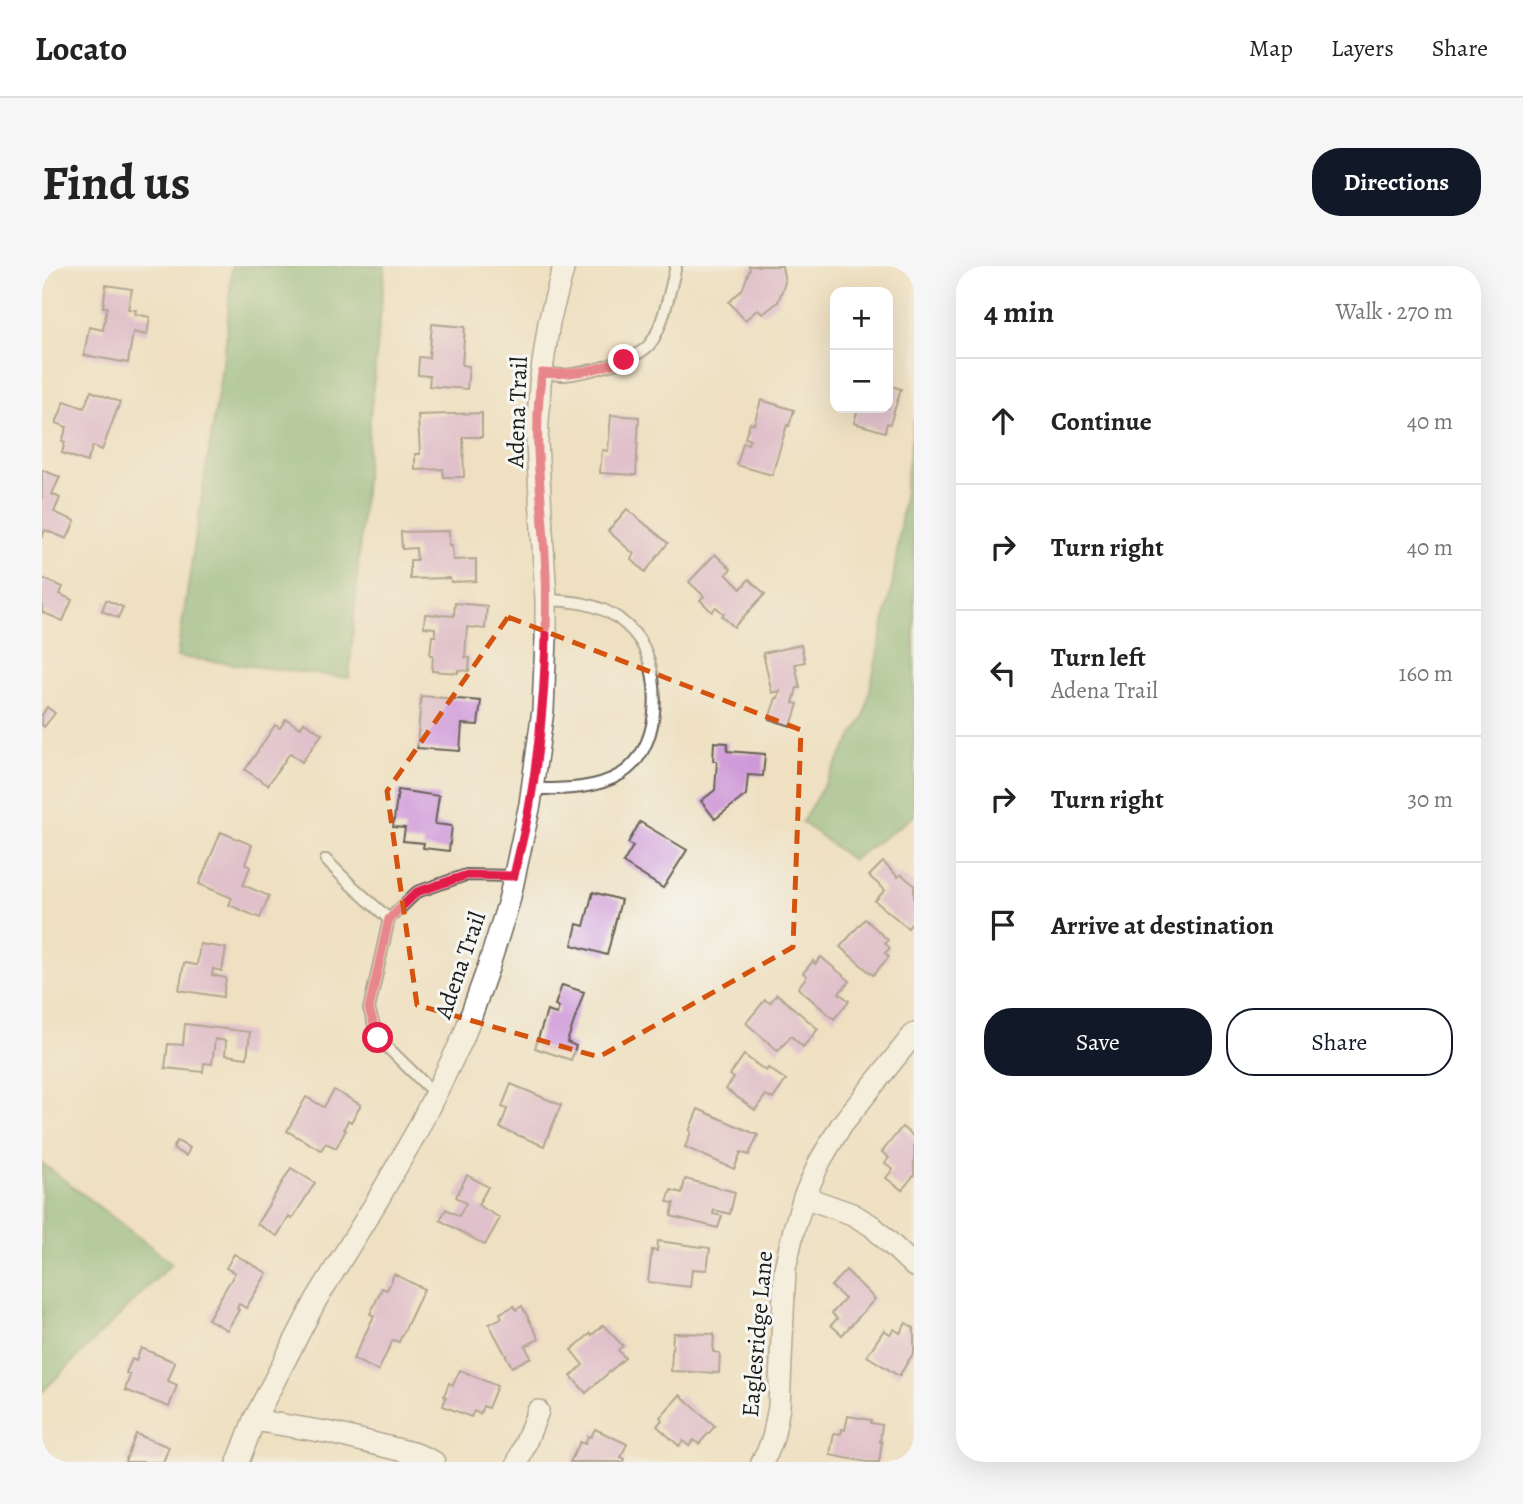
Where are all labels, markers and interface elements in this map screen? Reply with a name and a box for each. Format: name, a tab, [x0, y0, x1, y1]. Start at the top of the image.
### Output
text: Locato	[35, 26, 127, 71]
text: Map	[1249, 32, 1293, 64]
text: Layers	[1331, 32, 1394, 64]
text: Share	[1432, 32, 1488, 64]
button: Directions	[1312, 148, 1481, 216]
text: Find us	[42, 149, 190, 216]
map controls	[830, 287, 893, 413]
button: +	[830, 287, 893, 350]
text: 4 min	[984, 292, 1054, 332]
text: Walk · 270 m	[1335, 296, 1453, 327]
route end	[608, 344, 639, 375]
button: −	[830, 350, 893, 413]
street label: Adena Trail	[499, 356, 535, 469]
icon: ahead	[984, 402, 1022, 440]
text: Continue	[1051, 404, 1152, 439]
text: 40 m	[1407, 406, 1453, 437]
icon: right	[984, 528, 1022, 566]
text: Turn right	[1051, 530, 1164, 565]
text: 40 m	[1407, 532, 1453, 563]
text: Turn left	[1051, 640, 1146, 675]
icon: left	[984, 654, 1022, 692]
text: 160 m	[1399, 658, 1453, 689]
text: Adena Trail	[1051, 675, 1158, 706]
icon: right	[984, 780, 1022, 818]
text: Turn right	[1051, 782, 1164, 817]
text: 30 m	[1407, 784, 1453, 815]
icon: arrive	[984, 906, 1022, 944]
street label: Adena Trail	[426, 907, 493, 1024]
text: Arrive at destination	[1051, 908, 1274, 943]
button: Save	[984, 1008, 1212, 1076]
button: Share	[1226, 1008, 1453, 1076]
route start	[362, 1022, 393, 1053]
street label: Eaglesridge Lane	[734, 1250, 780, 1418]

